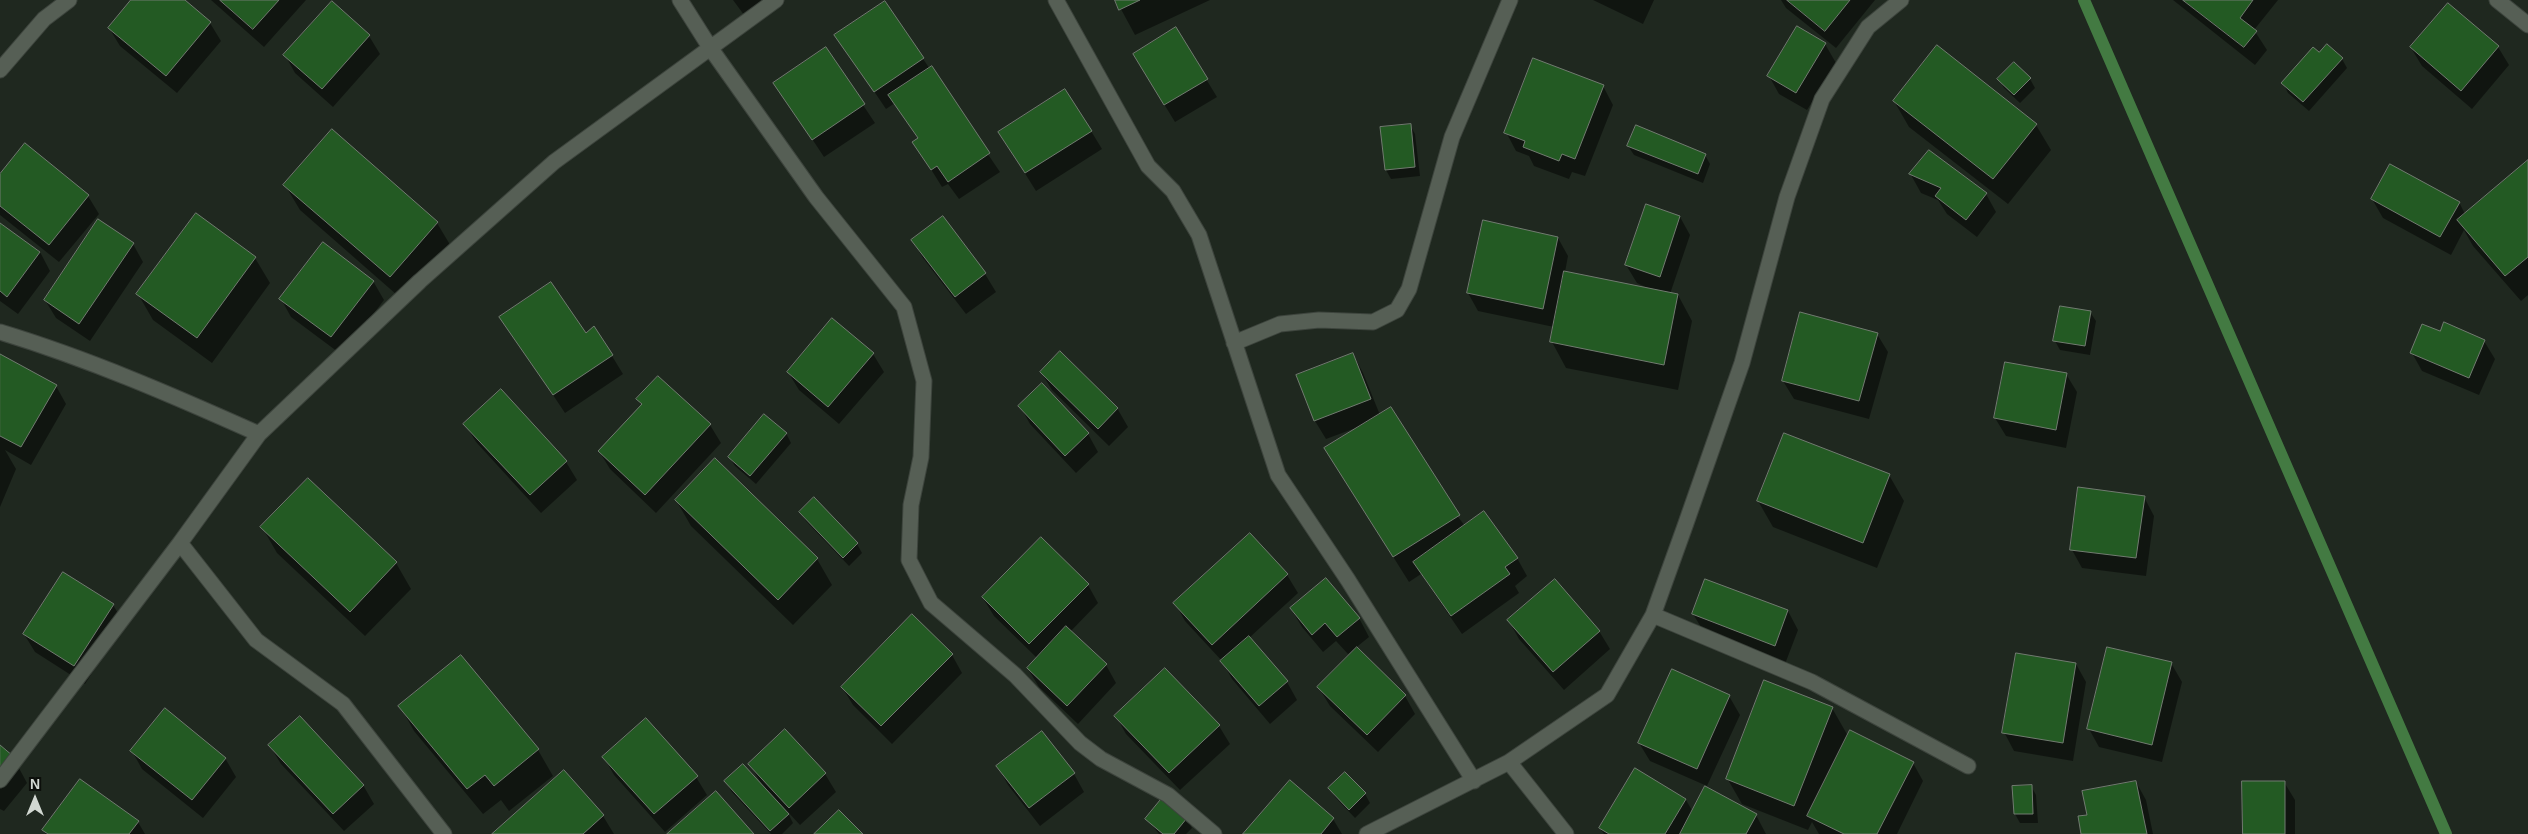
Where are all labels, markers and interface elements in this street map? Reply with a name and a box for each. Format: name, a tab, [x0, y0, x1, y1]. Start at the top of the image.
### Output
north arrow	[10, 774, 60, 824]
text: N	[30, 776, 40, 792]

